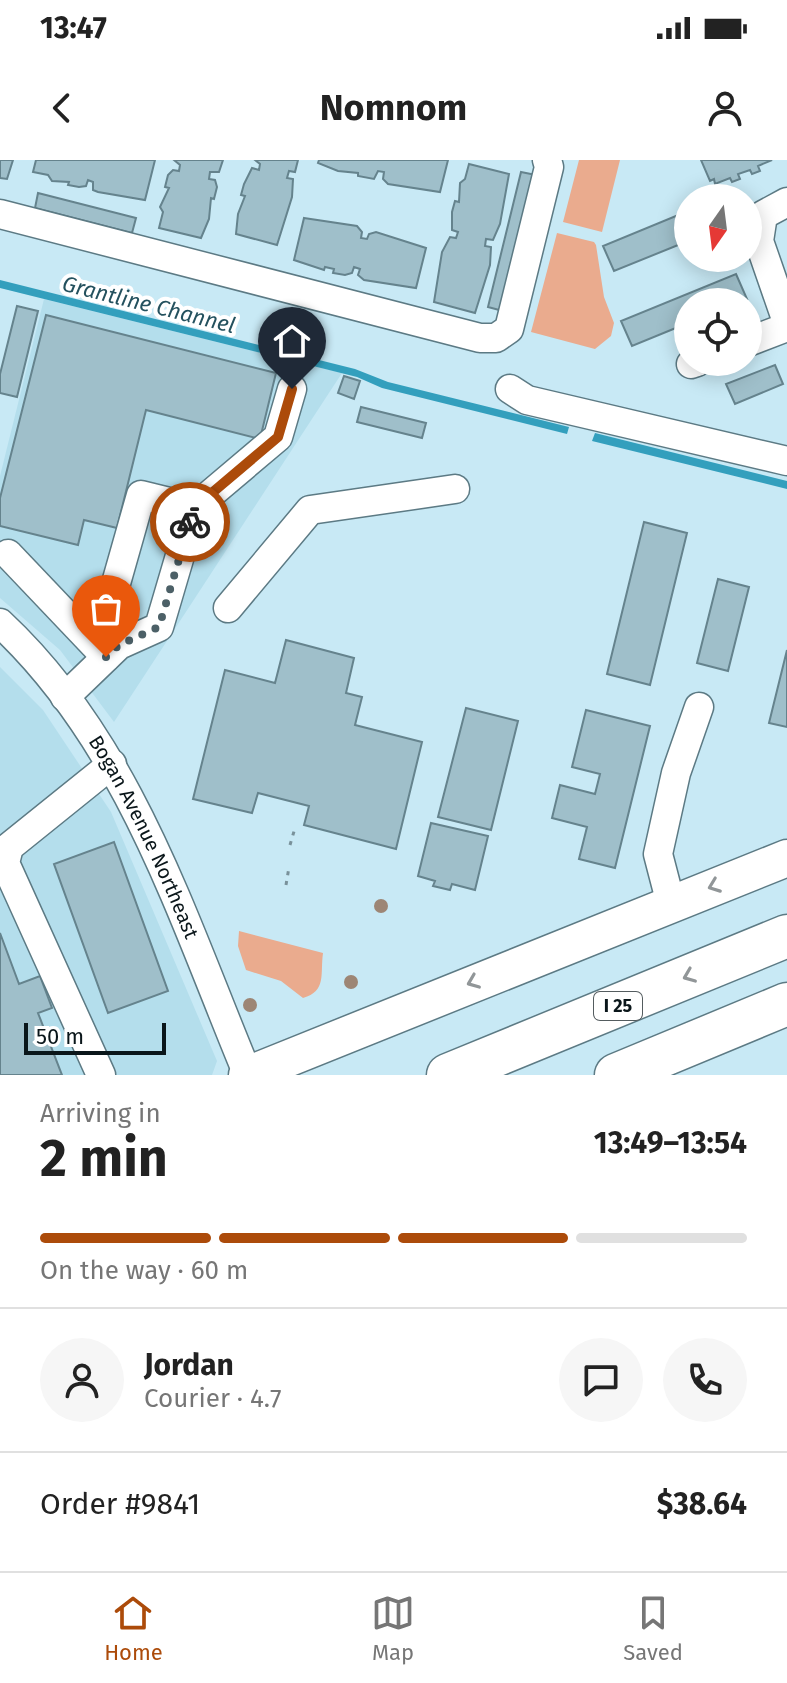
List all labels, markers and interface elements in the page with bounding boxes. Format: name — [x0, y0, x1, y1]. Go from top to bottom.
text: 13:47 — [40, 10, 107, 46]
icon: back — [40, 86, 84, 130]
text: Nomnom — [320, 86, 467, 130]
icon: person — [703, 86, 747, 130]
north arrow — [674, 184, 762, 272]
map controls — [674, 184, 762, 376]
water label: Grantline Channel — [60, 270, 238, 339]
button: locate — [674, 288, 762, 376]
pin — [258, 307, 326, 389]
icon: home — [270, 319, 314, 363]
courier — [150, 482, 230, 562]
icon: bike — [168, 500, 212, 544]
pin — [72, 575, 140, 657]
icon: bag — [84, 587, 128, 631]
street label: Bogan Avenue Northeast — [84, 731, 204, 943]
one-way arrow — [708, 877, 722, 893]
one-way arrow — [683, 967, 697, 983]
one-way arrow — [467, 973, 481, 989]
road number: I 25 — [594, 992, 642, 1020]
scale bar — [24, 1019, 166, 1055]
text: 50 m — [36, 1023, 84, 1050]
text: Arriving in — [40, 1098, 161, 1129]
text: 13:49–13:54 — [594, 1125, 747, 1161]
text: 2 min — [40, 1127, 168, 1190]
text: On the way · 60 m — [40, 1255, 248, 1286]
button: person — [40, 1338, 124, 1422]
button: chat — [559, 1338, 643, 1422]
button: phone — [663, 1338, 747, 1422]
text: Jordan — [144, 1347, 234, 1383]
text: Courier · 4.7 — [144, 1383, 282, 1414]
text: Order #9841 — [40, 1486, 200, 1522]
text: $38.64 — [657, 1486, 747, 1522]
tab: Home — [104, 1591, 163, 1666]
tab: Map — [371, 1591, 415, 1666]
tab: Saved — [623, 1591, 683, 1666]

